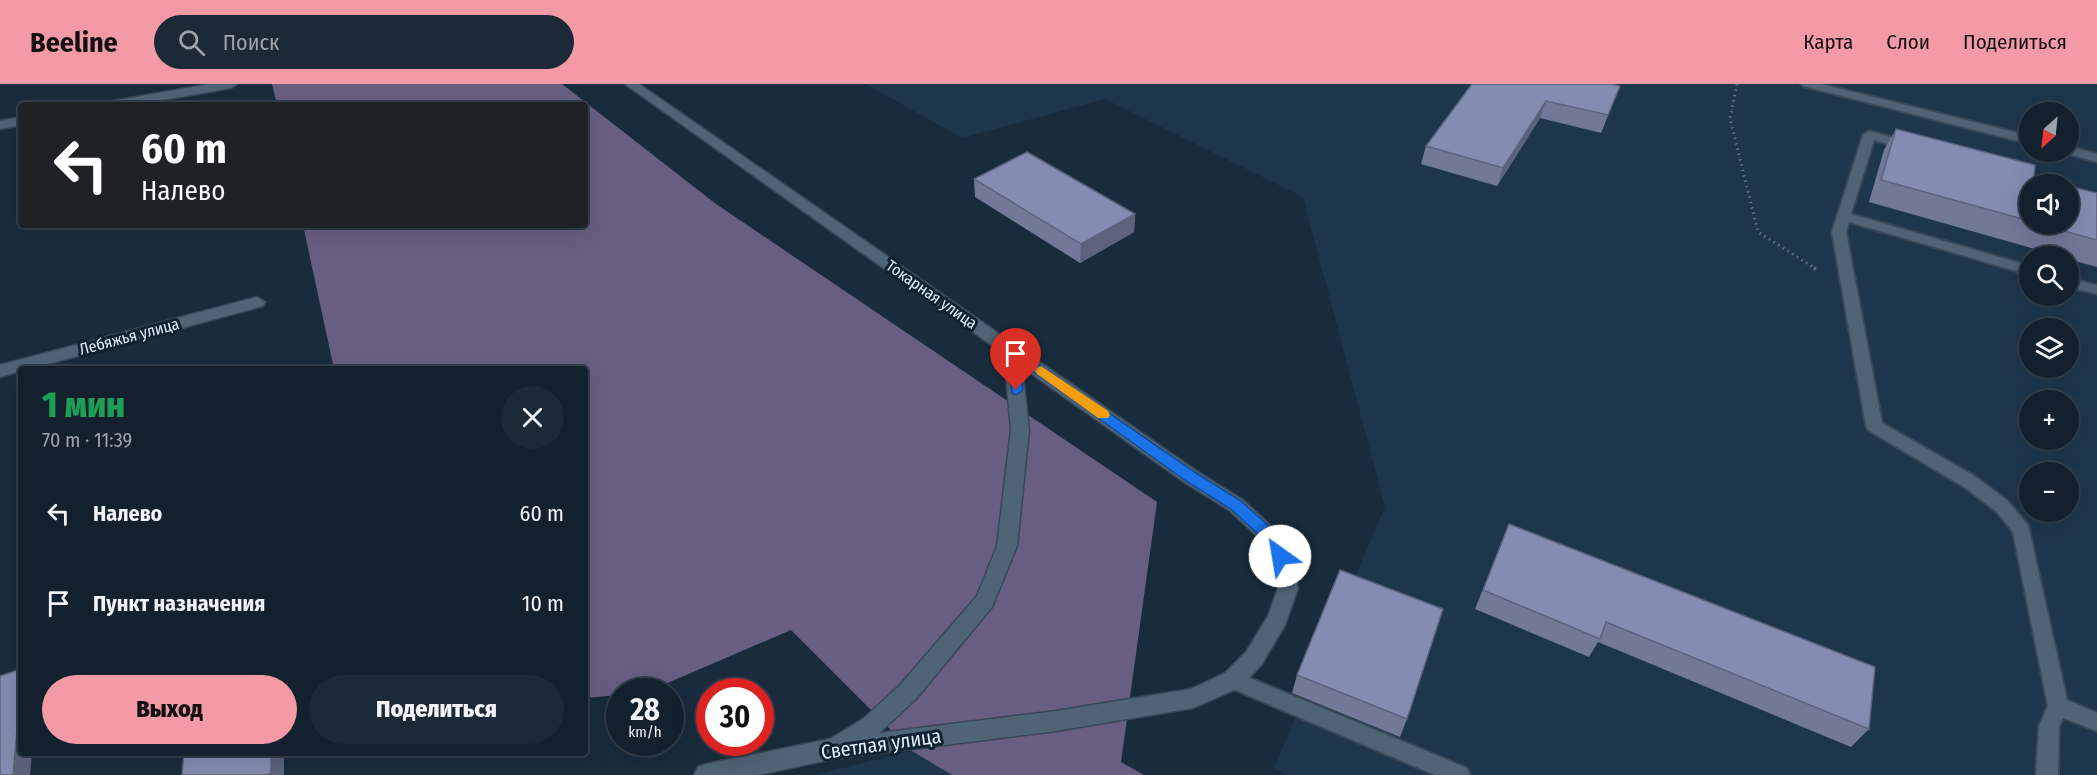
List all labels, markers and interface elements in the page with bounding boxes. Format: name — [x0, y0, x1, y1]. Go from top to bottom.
search box — [154, 15, 574, 69]
text: Beeline — [30, 26, 118, 59]
icon: search — [175, 26, 208, 59]
text: Поиск — [223, 29, 279, 56]
text: Карта — [1803, 29, 1853, 55]
text: Слои — [1886, 29, 1930, 55]
text: Поделиться — [1963, 29, 2067, 55]
north arrow — [2019, 102, 2079, 162]
map controls — [2019, 102, 2079, 522]
text: 60 m — [141, 124, 227, 174]
icon: left — [42, 126, 120, 204]
button: sound — [2019, 174, 2079, 234]
text: Налево — [141, 175, 225, 207]
button: search — [2019, 246, 2079, 306]
street label: Токарная улица — [883, 256, 981, 333]
street label: Лебяжья улица — [77, 314, 181, 359]
button: layers — [2019, 318, 2079, 378]
pin — [990, 328, 1041, 390]
icon: arrive — [999, 337, 1032, 370]
text: 1 мин — [42, 383, 125, 427]
button: close — [501, 386, 564, 449]
button: + — [2019, 390, 2079, 450]
text: 70 m · 11:39 — [42, 428, 132, 452]
button: − — [2019, 462, 2079, 522]
icon: left — [42, 497, 75, 530]
text: Налево — [93, 500, 162, 527]
text: 60 m — [520, 500, 564, 527]
position arrow — [1248, 524, 1312, 588]
icon: arrive — [42, 587, 75, 620]
text: Пункт назначения — [93, 590, 265, 617]
text: 10 m — [522, 590, 564, 617]
button: Выход — [42, 675, 297, 744]
button: Поделиться — [309, 675, 564, 744]
speed limit sign: 30 — [696, 678, 774, 756]
text: 28 — [630, 692, 660, 728]
text: km/h — [628, 723, 662, 741]
street label: Светлая улица — [819, 724, 943, 764]

